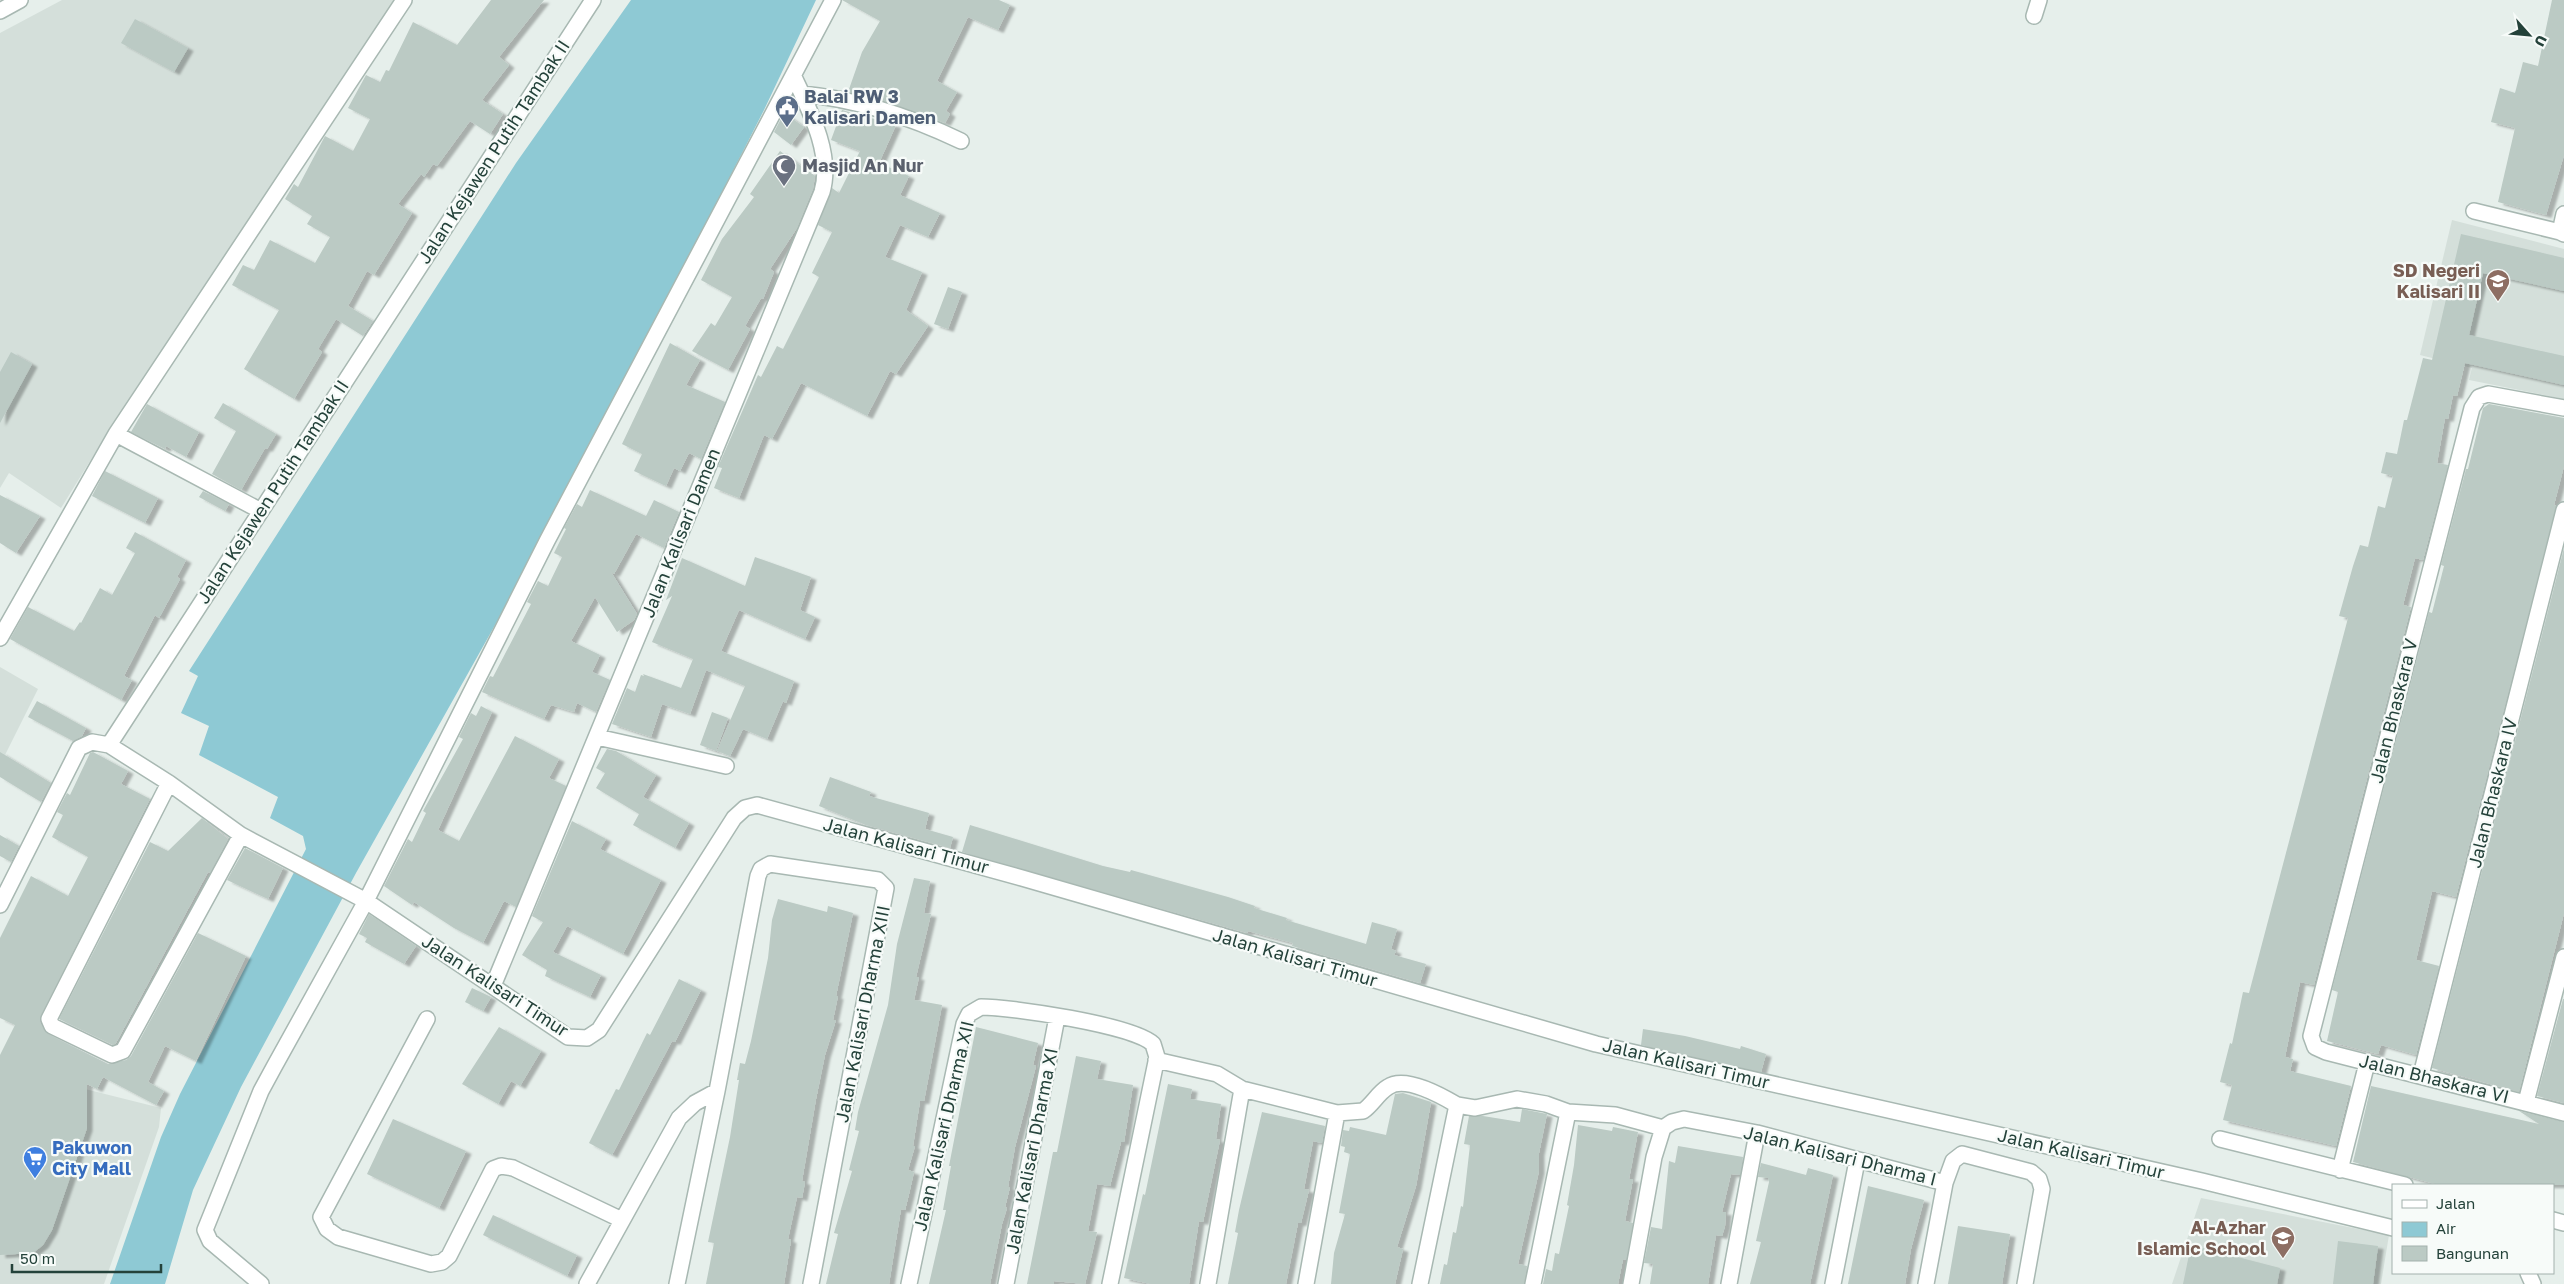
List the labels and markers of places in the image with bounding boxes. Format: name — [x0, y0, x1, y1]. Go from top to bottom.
place label: Balai RW 3 Kalisari Damen — [804, 85, 936, 128]
public building icon: Balai RW 3 Kalisari Damen — [774, 94, 800, 128]
mosque icon: Masjid An Nur — [771, 153, 797, 187]
place label: Masjid An Nur — [802, 154, 924, 176]
place label: SD Negeri Kalisari II — [2393, 259, 2480, 302]
school or university icon: SD Negeri Kalisari II — [2485, 268, 2511, 302]
place label: Pakuwon City Mall — [52, 1136, 132, 1179]
supermarket icon: Pakuwon City Mall — [22, 1145, 48, 1179]
place label: Al-Azhar Islamic School — [2137, 1216, 2266, 1259]
school or university icon: Al-Azhar Islamic School — [2270, 1225, 2296, 1259]

